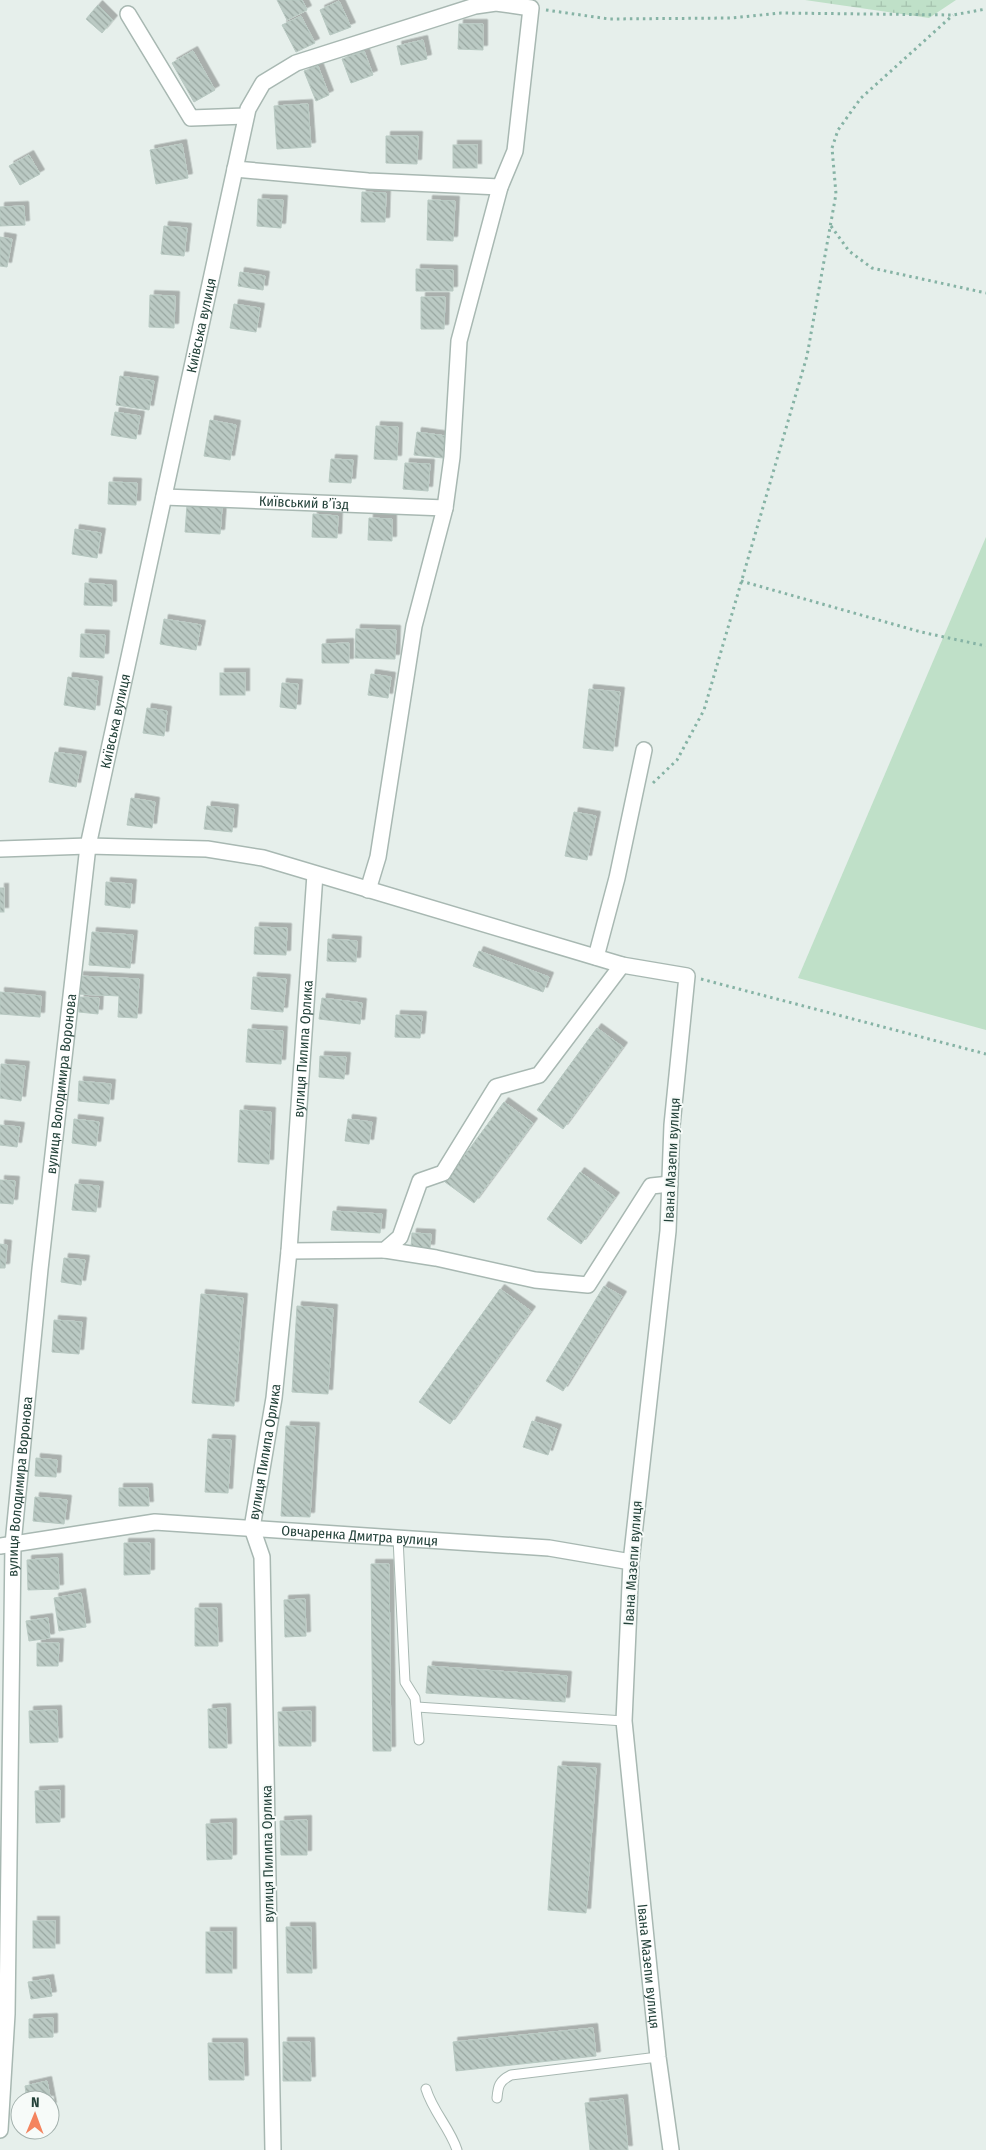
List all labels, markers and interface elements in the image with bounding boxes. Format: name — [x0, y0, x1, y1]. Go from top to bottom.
street label: Київська вулиця — [182, 276, 220, 374]
street label: Київський в’їзд — [259, 492, 349, 513]
street label: Київська вулиця — [97, 672, 134, 770]
street label: вулиця Пилипа Орлика — [290, 979, 316, 1118]
street label: вулиця Володимира Воронова — [42, 993, 80, 1175]
street label: Івана Мазепи вулиця — [660, 1097, 684, 1223]
street label: вулиця Пилипа Орлика — [245, 1383, 284, 1521]
street label: вулиця Володимира Воронова — [4, 1395, 36, 1577]
street label: Івана Мазепи вулиця — [620, 1500, 646, 1626]
street label: Овчаренка Дмитра вулиця — [281, 1522, 439, 1549]
street label: вулиця Пилипа Орлика — [258, 1785, 278, 1923]
street label: Івана Мазепи вулиця — [634, 1903, 664, 2030]
north arrow — [10, 2090, 60, 2140]
text: N — [31, 2094, 40, 2111]

